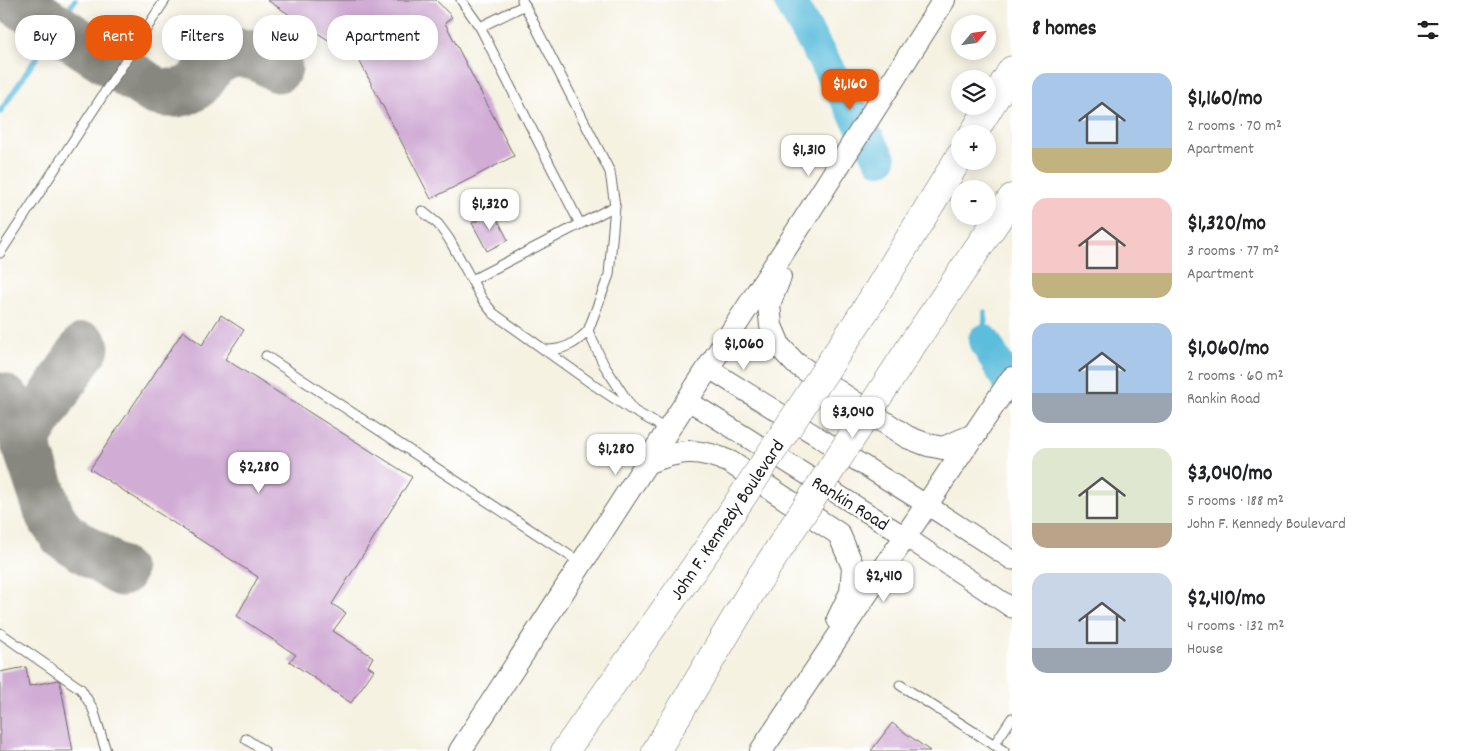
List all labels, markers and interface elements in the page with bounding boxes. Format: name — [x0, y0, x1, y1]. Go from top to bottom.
chip: Buy — [15, 15, 75, 60]
chip: Rent — [85, 15, 152, 60]
chip: Filters — [162, 15, 243, 60]
chip: New — [253, 15, 317, 60]
chip: Apartment — [327, 15, 438, 60]
north arrow — [951, 15, 996, 60]
map controls — [951, 15, 996, 225]
text: 8 homes — [1032, 15, 1097, 45]
icon: filters — [1414, 16, 1442, 44]
pin: $1,160 — [809, 68, 891, 111]
button: layers — [951, 70, 996, 115]
text: $1,160 — [833, 73, 867, 96]
text: $1,160/mo — [1187, 85, 1262, 115]
icon: home — [1072, 93, 1132, 153]
text: 2 rooms · 70 m² — [1187, 115, 1282, 138]
button: + — [951, 125, 996, 170]
pin: $1,310 — [768, 134, 850, 177]
text: Apartment — [1187, 138, 1254, 161]
text: $1,310 — [792, 139, 826, 162]
button: − — [951, 180, 996, 225]
pin: $1,320 — [449, 188, 531, 231]
text: $1,320 — [471, 193, 509, 216]
text: $1,320/mo — [1187, 210, 1266, 240]
icon: home — [1072, 218, 1132, 278]
text: 3 rooms · 77 m² — [1187, 240, 1279, 263]
text: Apartment — [1187, 263, 1254, 286]
pin: $1,060 — [703, 328, 785, 371]
text: $1,060 — [724, 333, 764, 356]
text: $1,060/mo — [1187, 335, 1269, 365]
icon: home — [1072, 343, 1132, 403]
text: 2 rooms · 60 m² — [1187, 365, 1284, 388]
text: Rankin Road — [1187, 388, 1260, 411]
pin: $3,040 — [812, 396, 894, 439]
text: $3,040 — [832, 401, 874, 424]
pin: $1,280 — [575, 434, 657, 476]
street label: John F. Kennedy Boulevard — [665, 435, 793, 607]
text: $1,280 — [598, 438, 634, 461]
pin: $2,280 — [218, 452, 300, 494]
text: $2,280 — [239, 456, 279, 479]
text: $3,040/mo — [1187, 460, 1272, 490]
icon: home — [1072, 468, 1132, 528]
street label: Rankin Road — [805, 471, 893, 539]
text: 5 rooms · 188 m² — [1187, 490, 1284, 513]
text: John F. Kennedy Boulevard — [1187, 513, 1346, 536]
pin: $2,410 — [843, 560, 925, 603]
text: $2,410 — [865, 565, 903, 588]
text: $2,410/mo — [1187, 585, 1265, 615]
icon: home — [1072, 593, 1132, 653]
text: 4 rooms · 132 m² — [1187, 615, 1284, 638]
text: House — [1187, 638, 1223, 661]

